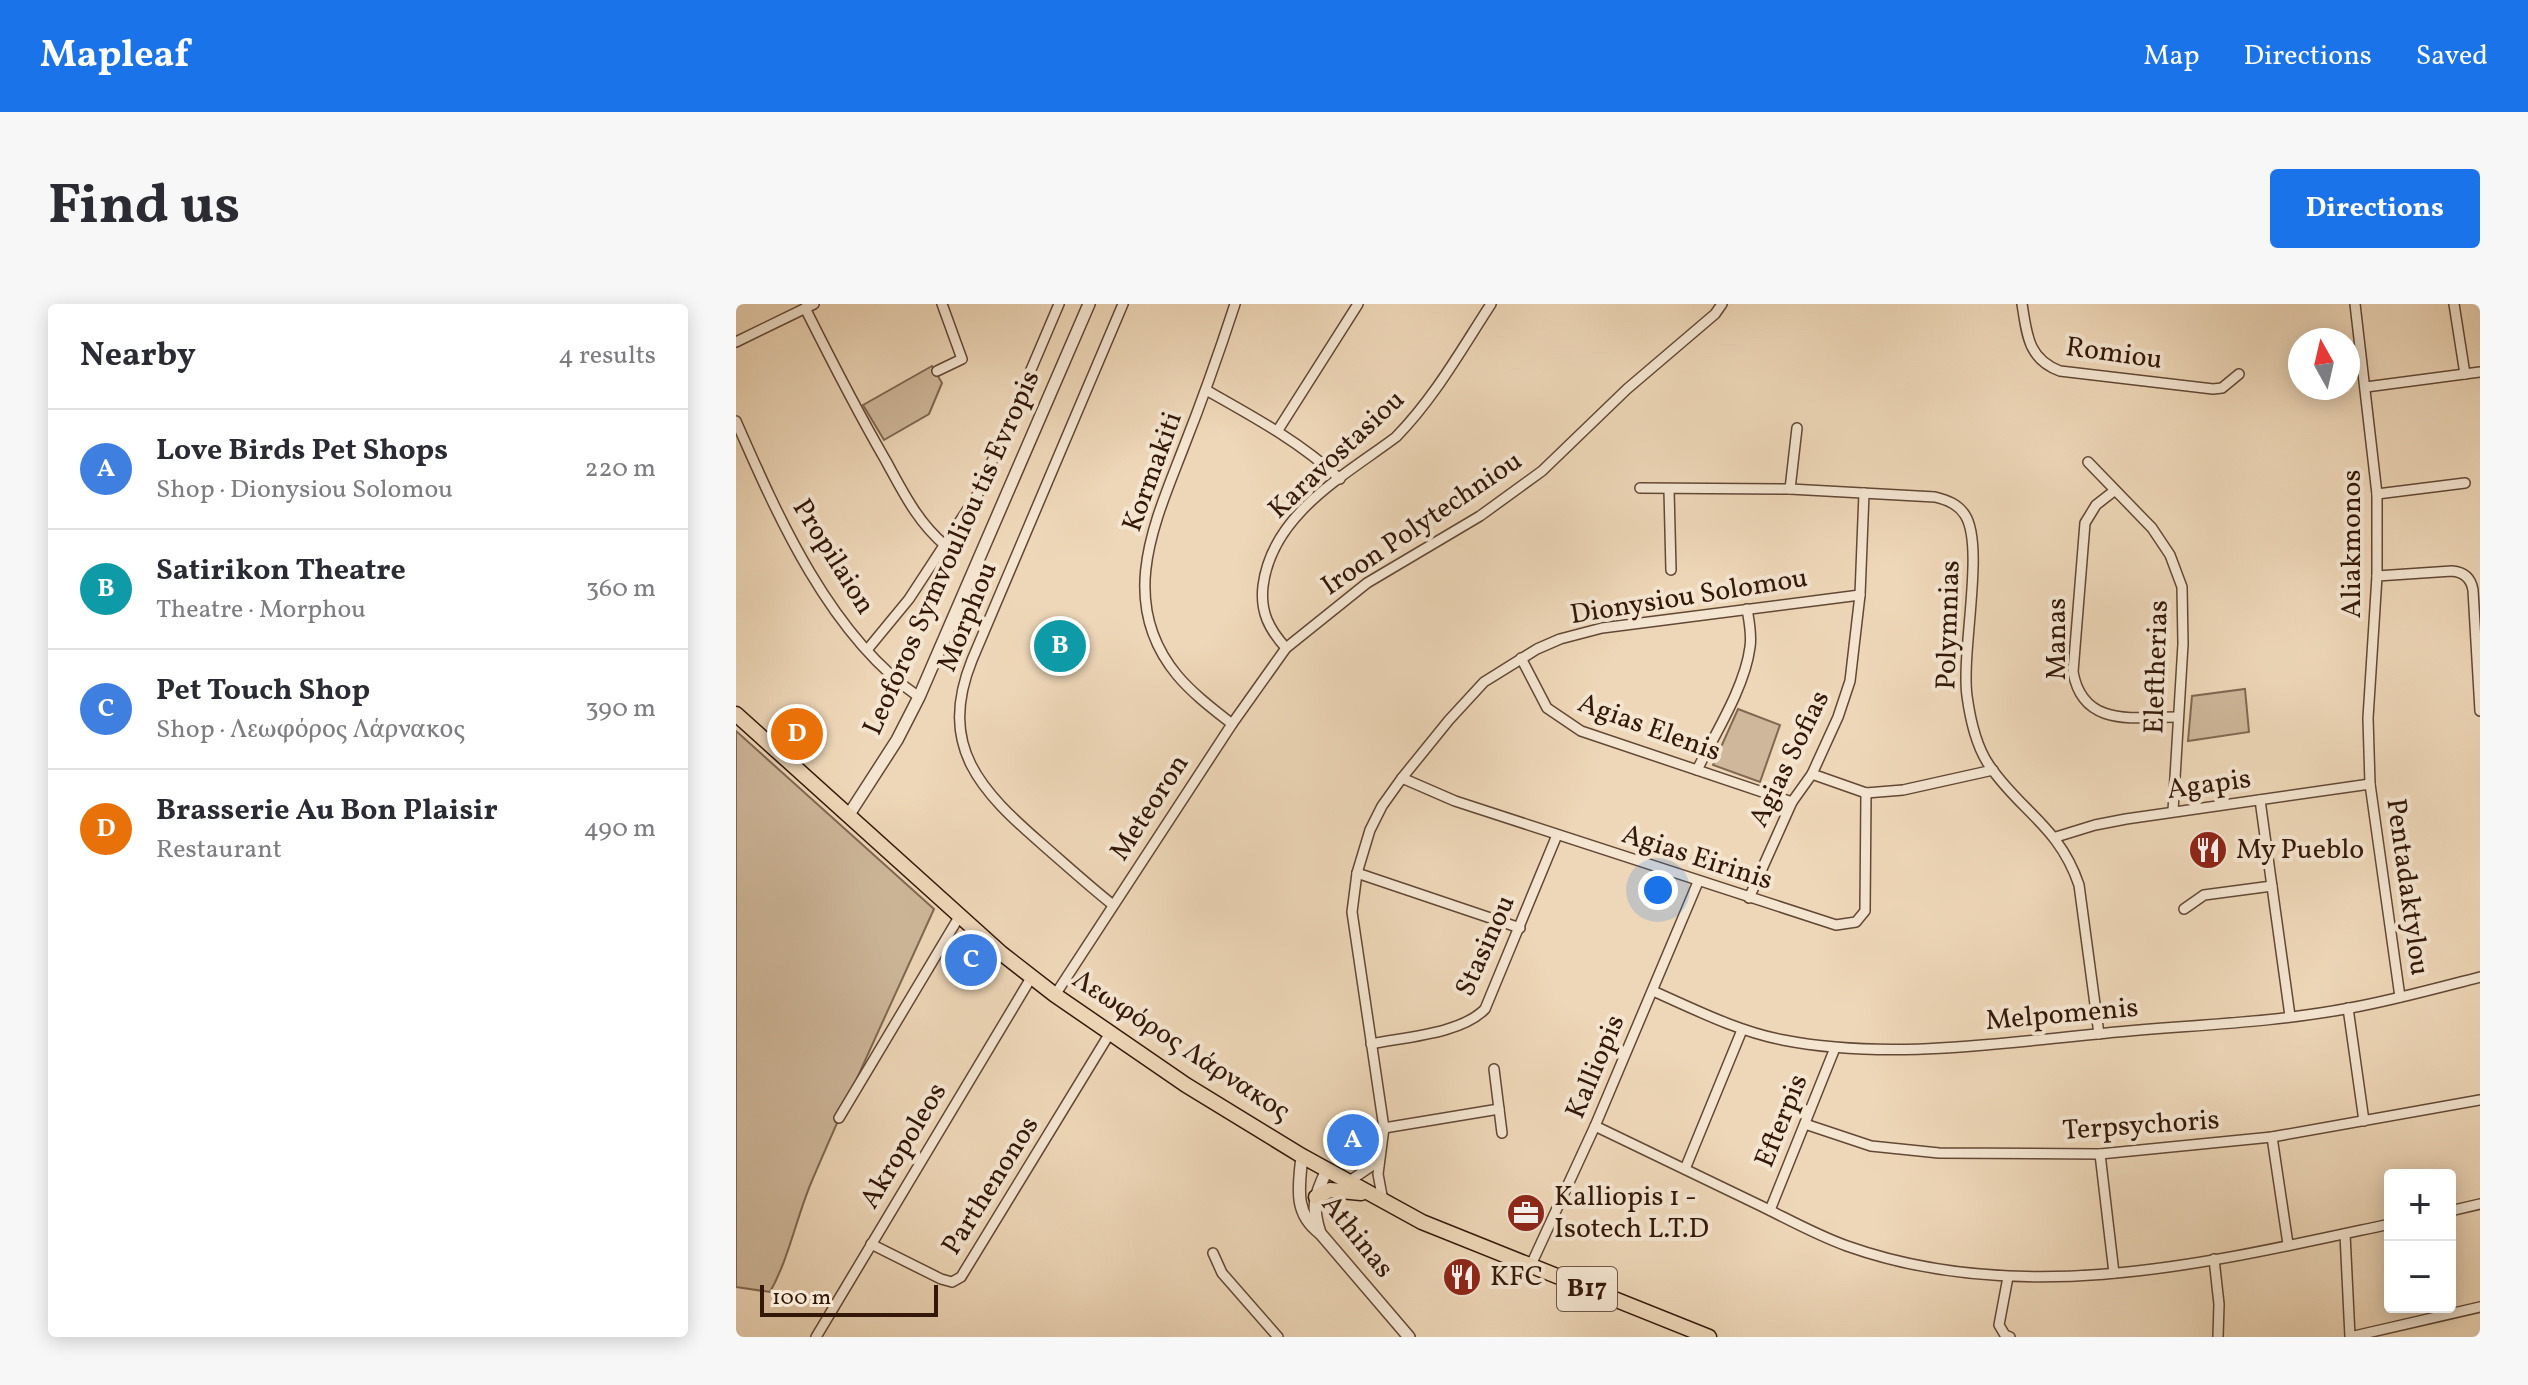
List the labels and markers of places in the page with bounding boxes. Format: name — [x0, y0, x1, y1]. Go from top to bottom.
pin: B — [1034, 616, 1086, 676]
pin: D — [771, 704, 823, 764]
restaurant icon: My Pueblo — [2187, 829, 2229, 871]
place label: My Pueblo — [2236, 831, 2364, 870]
pin: C — [945, 930, 997, 990]
pin: A — [1327, 1110, 1379, 1170]
place label: Kalliopis 1 - Isotech L.T.D — [1554, 1178, 1709, 1249]
office icon: Kalliopis 1 - Isotech L.T.D — [1505, 1192, 1547, 1234]
restaurant icon: KFC — [1441, 1256, 1483, 1298]
place label: KFC — [1490, 1258, 1543, 1297]

